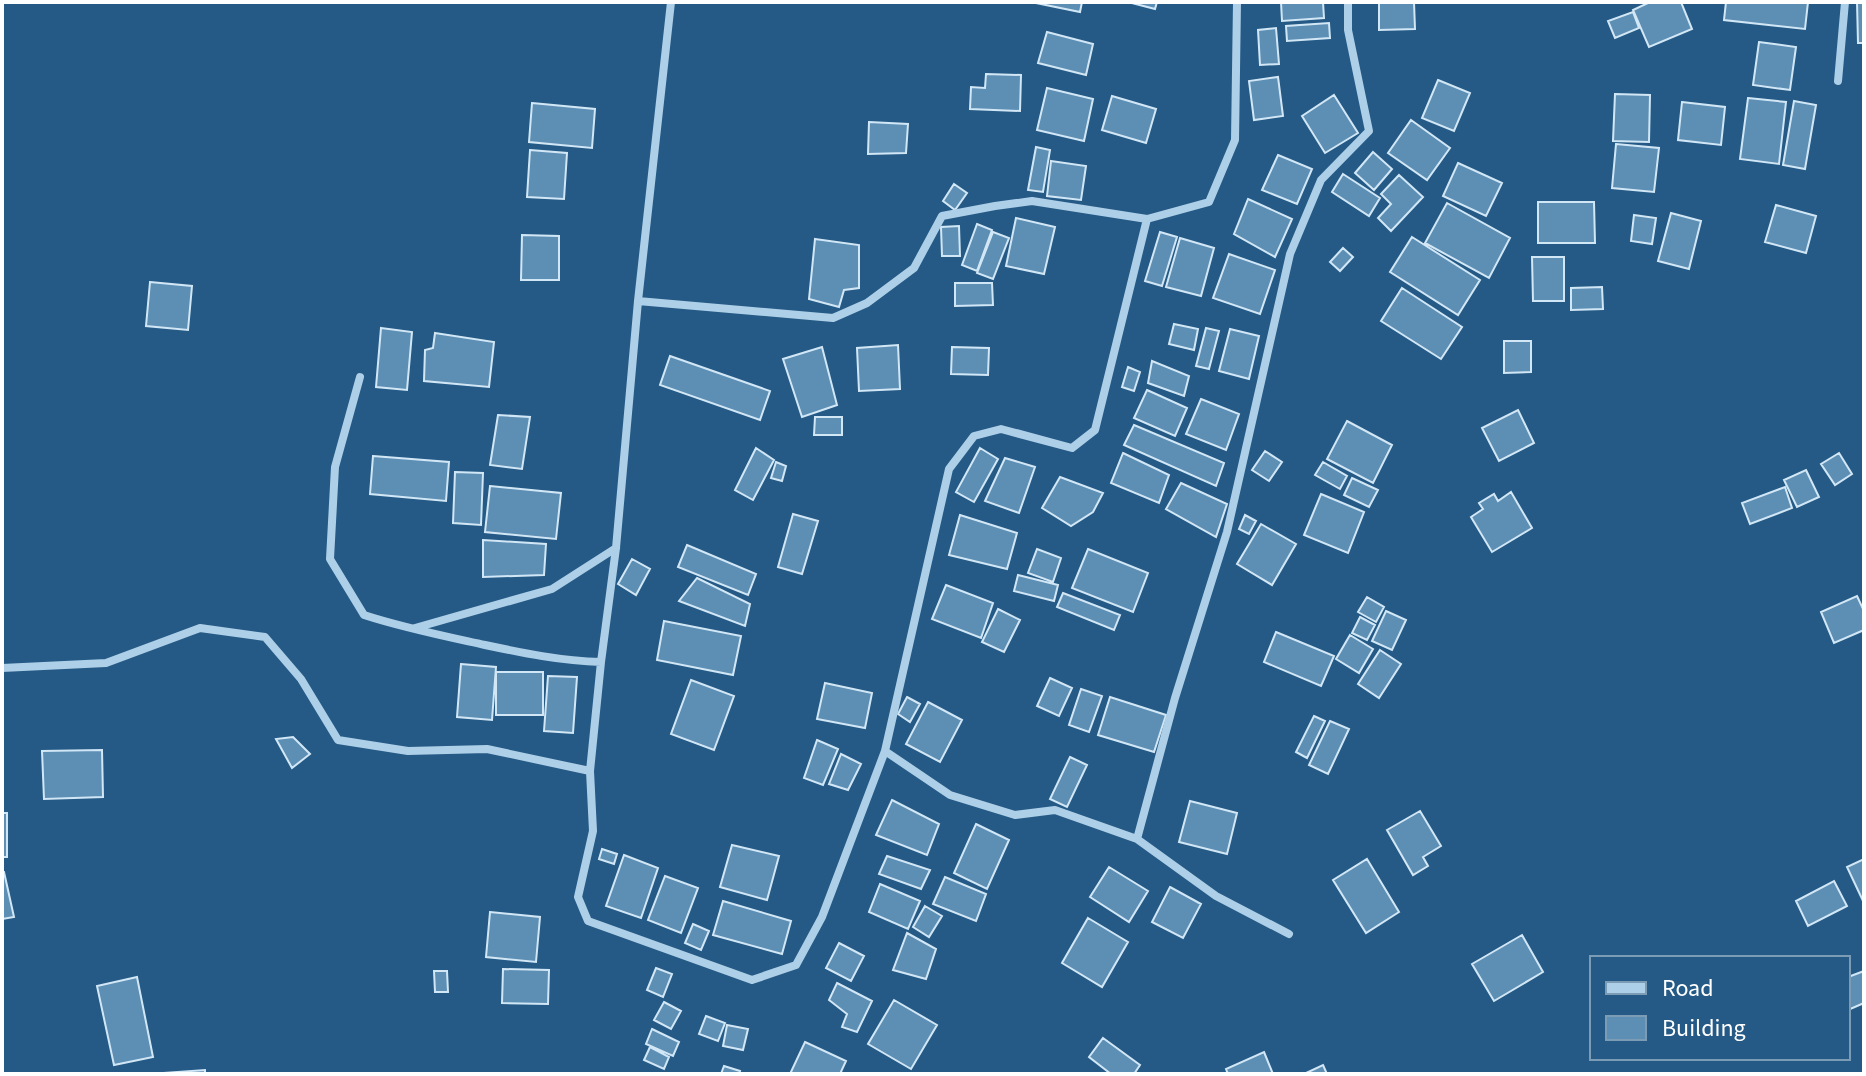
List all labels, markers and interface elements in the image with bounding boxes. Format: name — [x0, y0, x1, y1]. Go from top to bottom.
legend — [1590, 956, 1850, 1060]
text: Road — [1662, 971, 1714, 1006]
text: Building — [1662, 1011, 1746, 1046]

